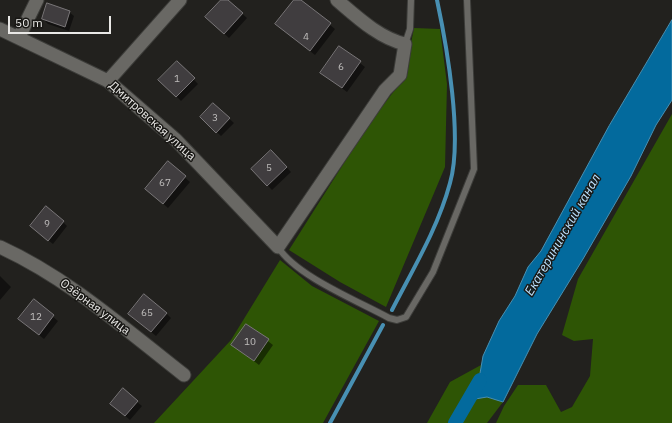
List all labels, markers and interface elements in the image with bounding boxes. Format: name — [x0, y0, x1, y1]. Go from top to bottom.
scale bar — [10, 8, 113, 34]
text: 50 m — [15, 15, 43, 30]
house number: 4 — [303, 31, 309, 43]
house number: 6 — [338, 61, 344, 73]
house number: 1 — [174, 73, 180, 85]
street label: Дмитровская улица — [106, 78, 198, 164]
house number: 3 — [212, 112, 218, 124]
house number: 5 — [266, 162, 272, 174]
water label: Екатерининский канал — [522, 171, 604, 299]
house number: 67 — [159, 177, 171, 189]
house number: 9 — [44, 218, 50, 230]
street label: Озёрная улица — [57, 276, 133, 338]
house number: 65 — [141, 307, 153, 319]
house number: 12 — [30, 311, 42, 323]
house number: 10 — [244, 336, 256, 348]

